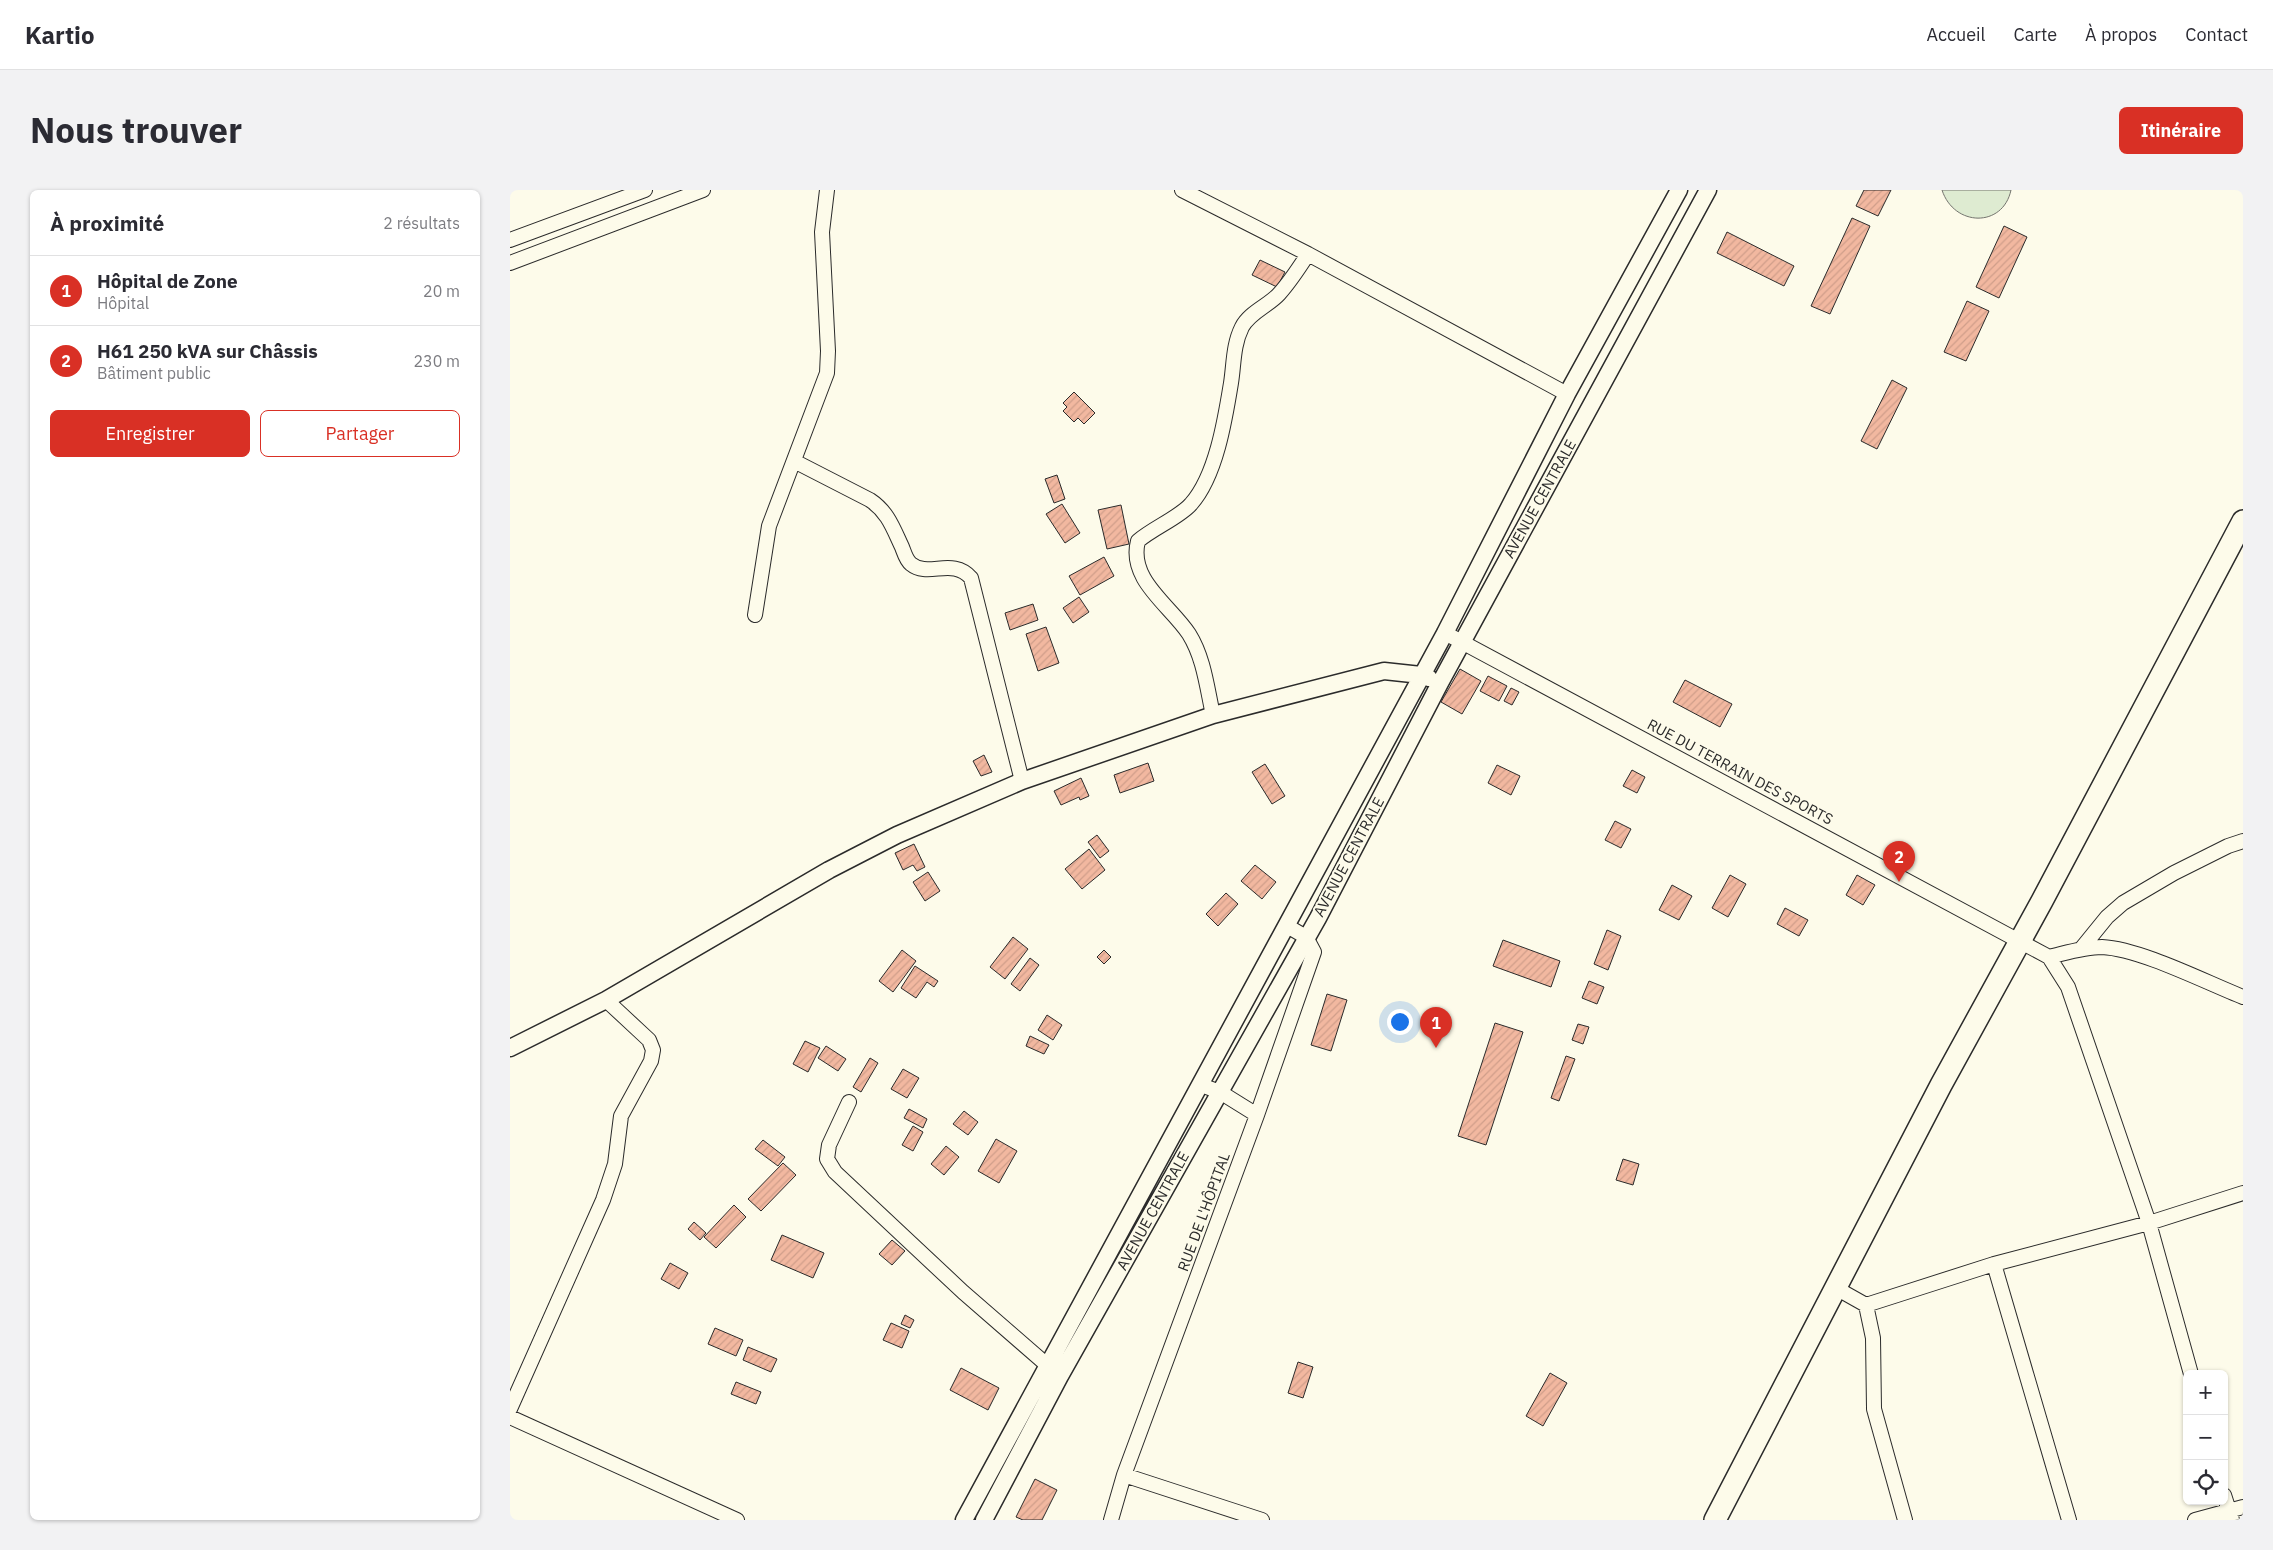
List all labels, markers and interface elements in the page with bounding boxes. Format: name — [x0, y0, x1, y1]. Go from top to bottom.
text: Kartio — [25, 19, 95, 51]
text: Accueil — [1926, 23, 1985, 46]
text: Carte — [2013, 23, 2057, 46]
text: À propos — [2085, 23, 2157, 46]
text: Contact — [2185, 23, 2248, 46]
text: Nous trouver — [30, 107, 242, 153]
button: Itinéraire — [2119, 107, 2243, 154]
text: À proximité — [50, 209, 164, 237]
text: 2 résultats — [383, 213, 460, 233]
text: Hôpital de Zone — [97, 269, 238, 293]
text: 1 — [61, 281, 71, 301]
text: 20 m — [423, 281, 460, 301]
text: Hôpital — [97, 293, 149, 313]
text: H61 250 kVA sur Châssis — [97, 339, 318, 363]
text: 2 — [61, 351, 71, 371]
text: 230 m — [413, 351, 460, 371]
text: Bâtiment public — [97, 363, 211, 383]
button: Enregistrer — [50, 410, 250, 457]
button: Partager — [260, 410, 460, 457]
street label: AVENUE CENTRALE — [1499, 436, 1580, 561]
street label: RUE DU TERRAIN DES SPORTS — [1644, 714, 1836, 829]
street label: AVENUE CENTRALE — [1309, 794, 1388, 920]
pin: 2 — [1883, 841, 1915, 882]
pin: 1 — [1420, 1007, 1452, 1048]
your location — [1387, 1009, 1413, 1035]
street label: AVENUE CENTRALE — [1112, 1148, 1193, 1273]
street label: RUE DE L'HÔPITAL — [1173, 1149, 1234, 1274]
map controls — [2183, 1370, 2228, 1505]
button: + — [2183, 1370, 2228, 1415]
button: − — [2183, 1415, 2228, 1460]
button: locate — [2183, 1460, 2228, 1505]

